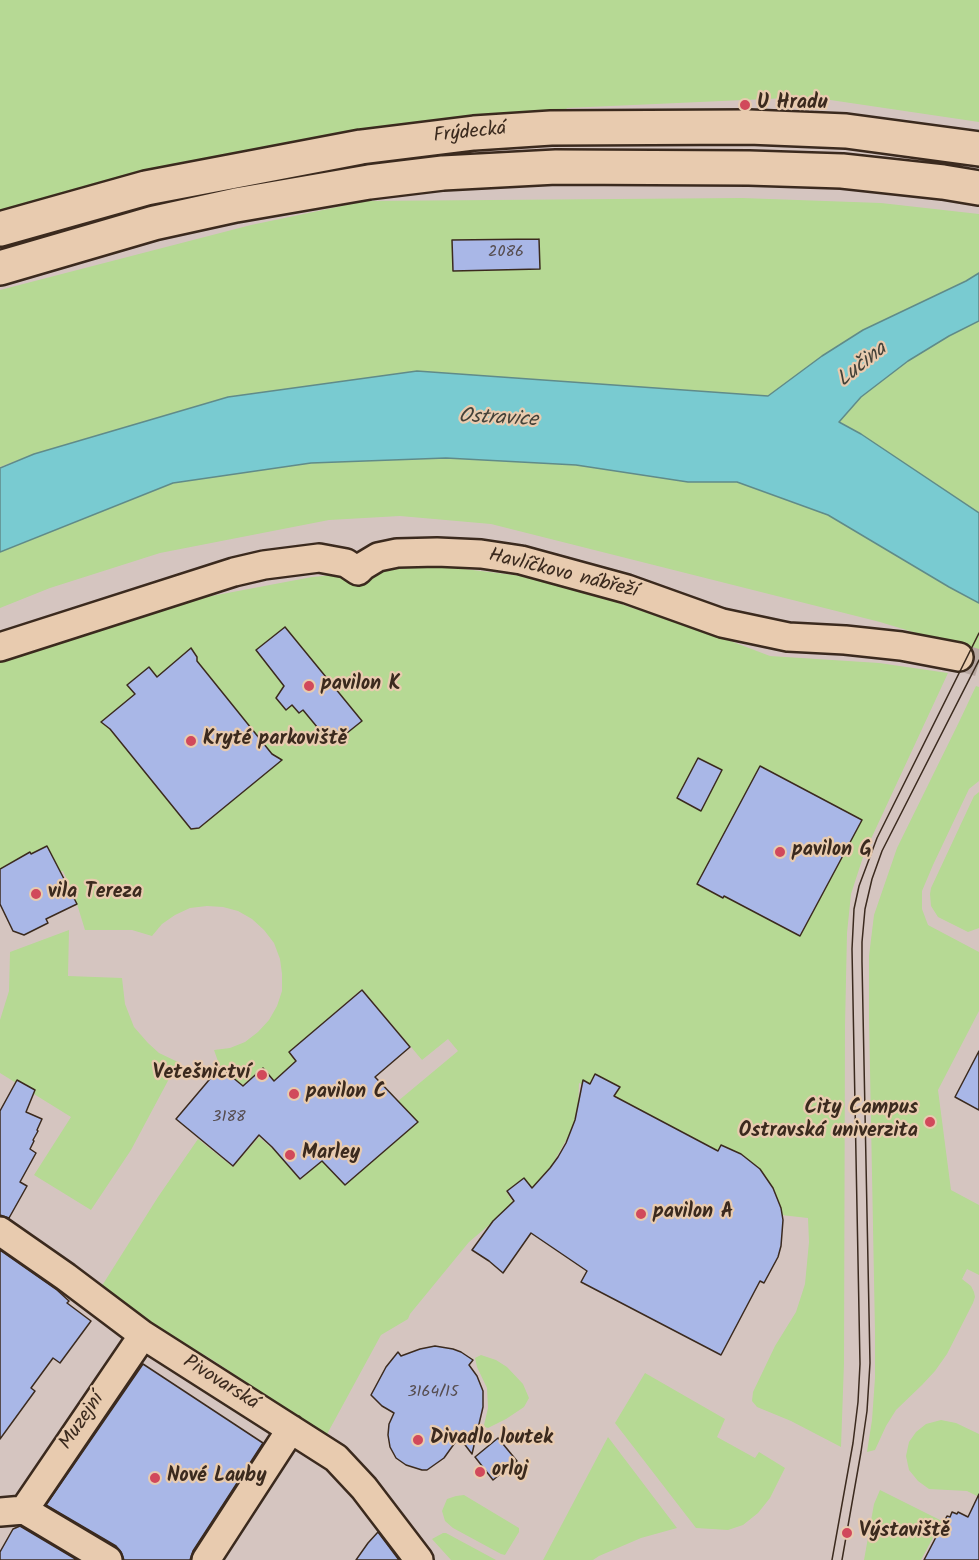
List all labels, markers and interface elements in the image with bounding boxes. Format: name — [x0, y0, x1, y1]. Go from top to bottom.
place label: U Hradu — [757, 93, 828, 117]
marker: U Hradu — [738, 98, 752, 112]
street label: Frýdecká — [432, 118, 508, 150]
house number: 2086 — [488, 243, 524, 263]
water label: Lučina — [833, 338, 893, 394]
water label: Ostravice — [458, 405, 538, 435]
street label: Havlíčkovo nábřeží — [486, 545, 640, 605]
place label: pavilon K — [321, 674, 401, 698]
marker: pavilon K — [302, 679, 316, 693]
place label: Kryté parkoviště — [203, 729, 347, 753]
marker: Kryté parkoviště — [184, 734, 198, 748]
place label: pavilon G — [792, 840, 872, 864]
marker: pavilon G — [773, 845, 787, 859]
place label: vila Tereza — [48, 882, 142, 906]
marker: vila Tereza — [29, 887, 43, 901]
place label: Vetešnictví — [153, 1063, 250, 1087]
marker: Vetešnictví — [255, 1068, 269, 1082]
place label: pavilon C — [306, 1082, 386, 1106]
marker: pavilon C — [287, 1087, 301, 1101]
place label: City Campus Ostravská univerzita — [739, 1098, 918, 1145]
house number: 3188 — [212, 1108, 246, 1128]
marker: City Campus Ostravská univerzita — [923, 1115, 937, 1129]
place label: Marley — [302, 1143, 360, 1167]
marker: Marley — [283, 1148, 297, 1162]
place label: pavilon A — [653, 1202, 733, 1226]
marker: pavilon A — [634, 1207, 648, 1221]
street label: Pivovarská — [178, 1351, 262, 1417]
house number: 3164/15 — [407, 1383, 459, 1403]
street label: Muzejní — [55, 1389, 111, 1455]
place label: Divadlo loutek — [430, 1428, 553, 1452]
marker: Divadlo loutek — [411, 1433, 425, 1447]
place label: orloj — [492, 1460, 528, 1484]
marker: orloj — [473, 1465, 487, 1479]
place label: Nové Lauby — [167, 1466, 267, 1490]
marker: Nové Lauby — [148, 1471, 162, 1485]
place label: Výstaviště — [859, 1521, 950, 1545]
marker: Výstaviště — [840, 1526, 854, 1540]

